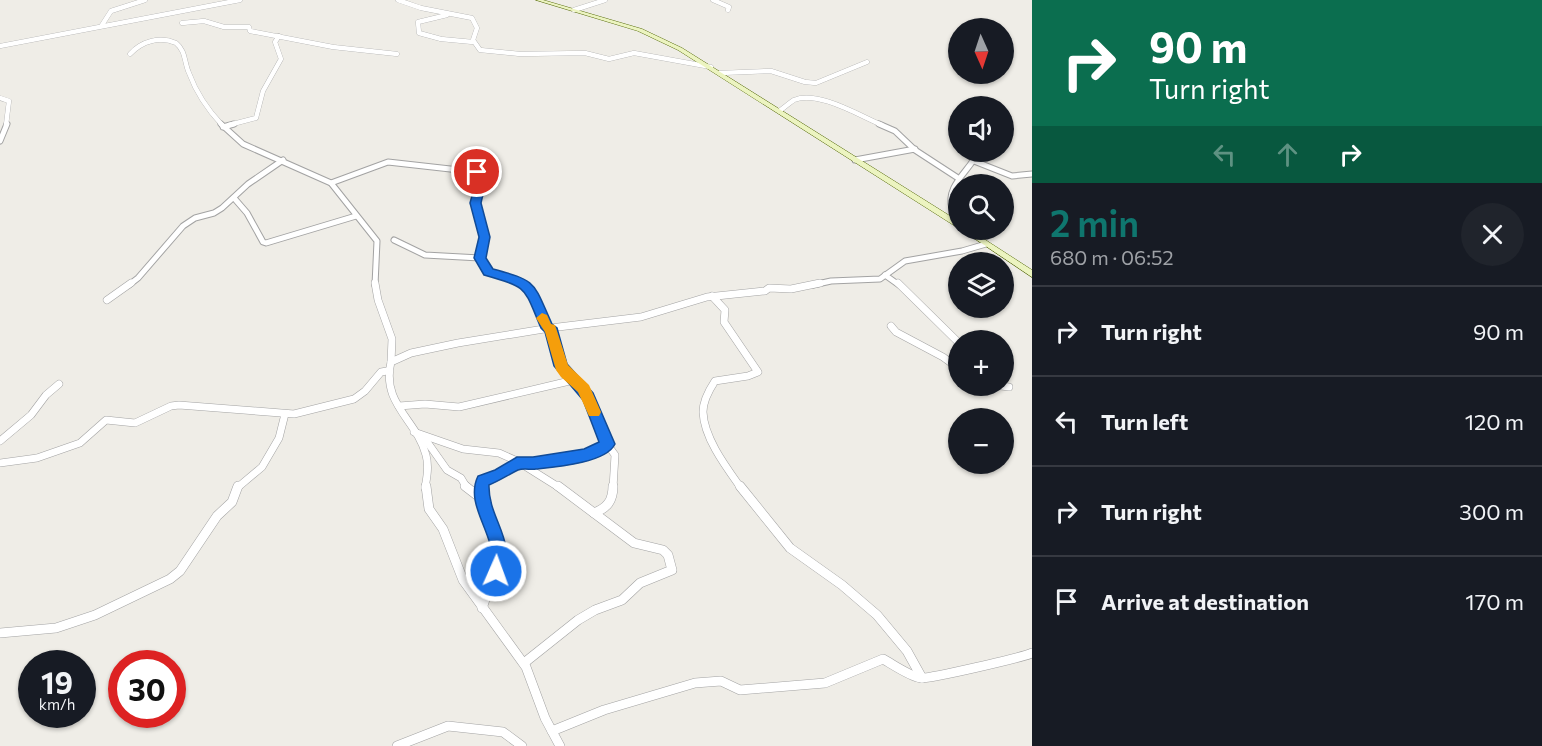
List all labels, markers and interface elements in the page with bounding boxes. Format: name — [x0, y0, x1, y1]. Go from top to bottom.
north arrow — [948, 18, 1014, 84]
map controls — [948, 18, 1014, 474]
text: 90 m — [1149, 20, 1248, 72]
icon: right — [1050, 24, 1128, 102]
text: Turn right — [1149, 72, 1269, 105]
button: sound — [948, 96, 1014, 162]
icon: left — [1208, 138, 1241, 171]
icon: ahead — [1271, 138, 1304, 171]
icon: right — [1334, 138, 1367, 171]
pin — [451, 146, 502, 197]
icon: arrive — [460, 155, 493, 188]
button: search — [948, 174, 1014, 240]
text: 2 min — [1050, 200, 1139, 244]
button: close — [1461, 203, 1524, 266]
text: 680 m · 06:52 — [1050, 245, 1173, 269]
button: layers — [948, 252, 1014, 318]
icon: right — [1050, 315, 1083, 348]
text: Turn right — [1101, 318, 1202, 345]
text: 90 m — [1473, 318, 1524, 345]
button: + — [948, 330, 1014, 396]
icon: left — [1050, 405, 1083, 438]
button: − — [948, 408, 1014, 474]
text: Turn left — [1101, 408, 1188, 435]
text: 120 m — [1465, 408, 1524, 435]
icon: right — [1050, 495, 1083, 528]
text: Turn right — [1101, 498, 1202, 525]
text: 300 m — [1459, 498, 1524, 525]
position arrow — [464, 539, 528, 603]
icon: arrive — [1050, 585, 1083, 618]
text: Arrive at destination — [1101, 588, 1309, 615]
text: 170 m — [1465, 588, 1524, 615]
speed limit sign: 30 — [108, 650, 186, 728]
text: 19 — [41, 663, 73, 700]
text: km/h — [39, 695, 75, 713]

